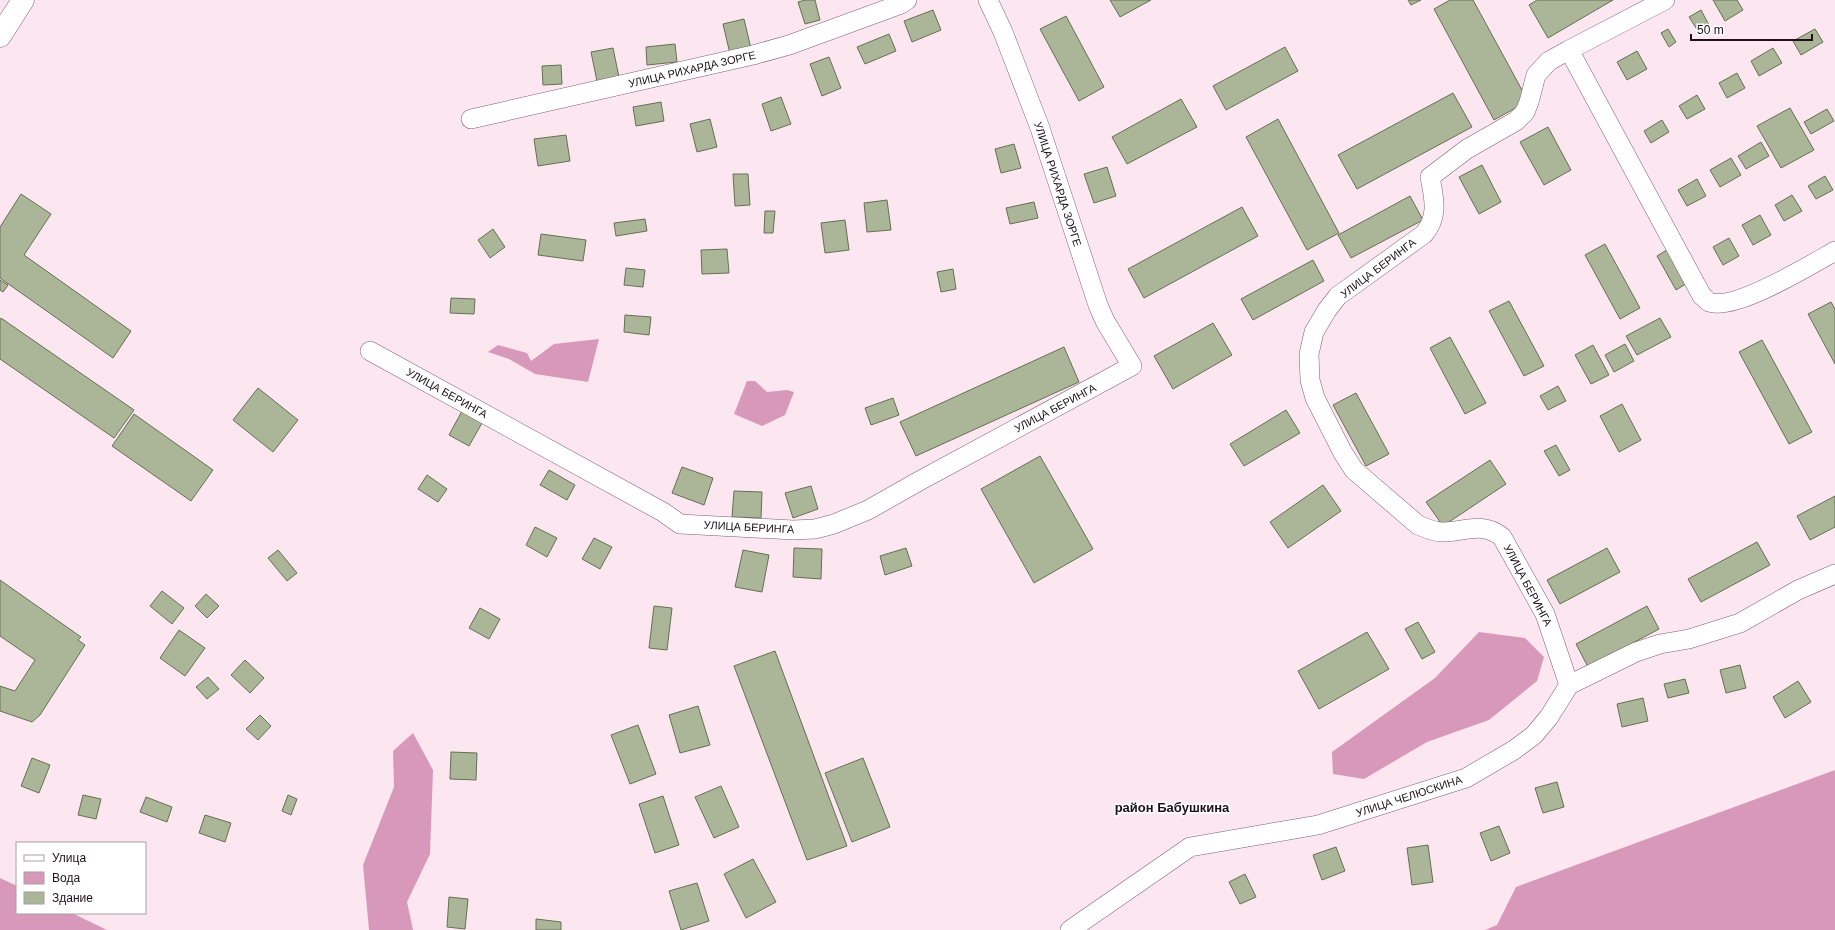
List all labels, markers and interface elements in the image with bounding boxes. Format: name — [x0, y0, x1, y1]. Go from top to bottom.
scale bar — [1691, 16, 1812, 42]
text: 50 m — [1697, 23, 1724, 37]
street label: УЛИЦА РИХАРДА ЗОРГЕ — [627, 48, 757, 90]
street label: УЛИЦА РИХАРДА ЗОРГЕ — [1032, 120, 1084, 248]
street label: УЛИЦА БЕРИНГА — [1338, 236, 1418, 300]
street label: УЛИЦА БЕРИНГА — [404, 366, 490, 421]
street label: УЛИЦА БЕРИНГА — [1012, 381, 1098, 435]
street label: УЛИЦА БЕРИНГА — [703, 519, 795, 535]
street label: УЛИЦА БЕРИНГА — [1501, 542, 1555, 628]
street label: УЛИЦА ЧЕЛЮСКИНА — [1355, 773, 1464, 819]
district label: район Бабушкина — [1115, 800, 1230, 815]
legend — [16, 842, 146, 914]
text: Улица — [52, 851, 86, 865]
text: Вода — [52, 871, 80, 885]
text: Здание — [52, 891, 93, 905]

